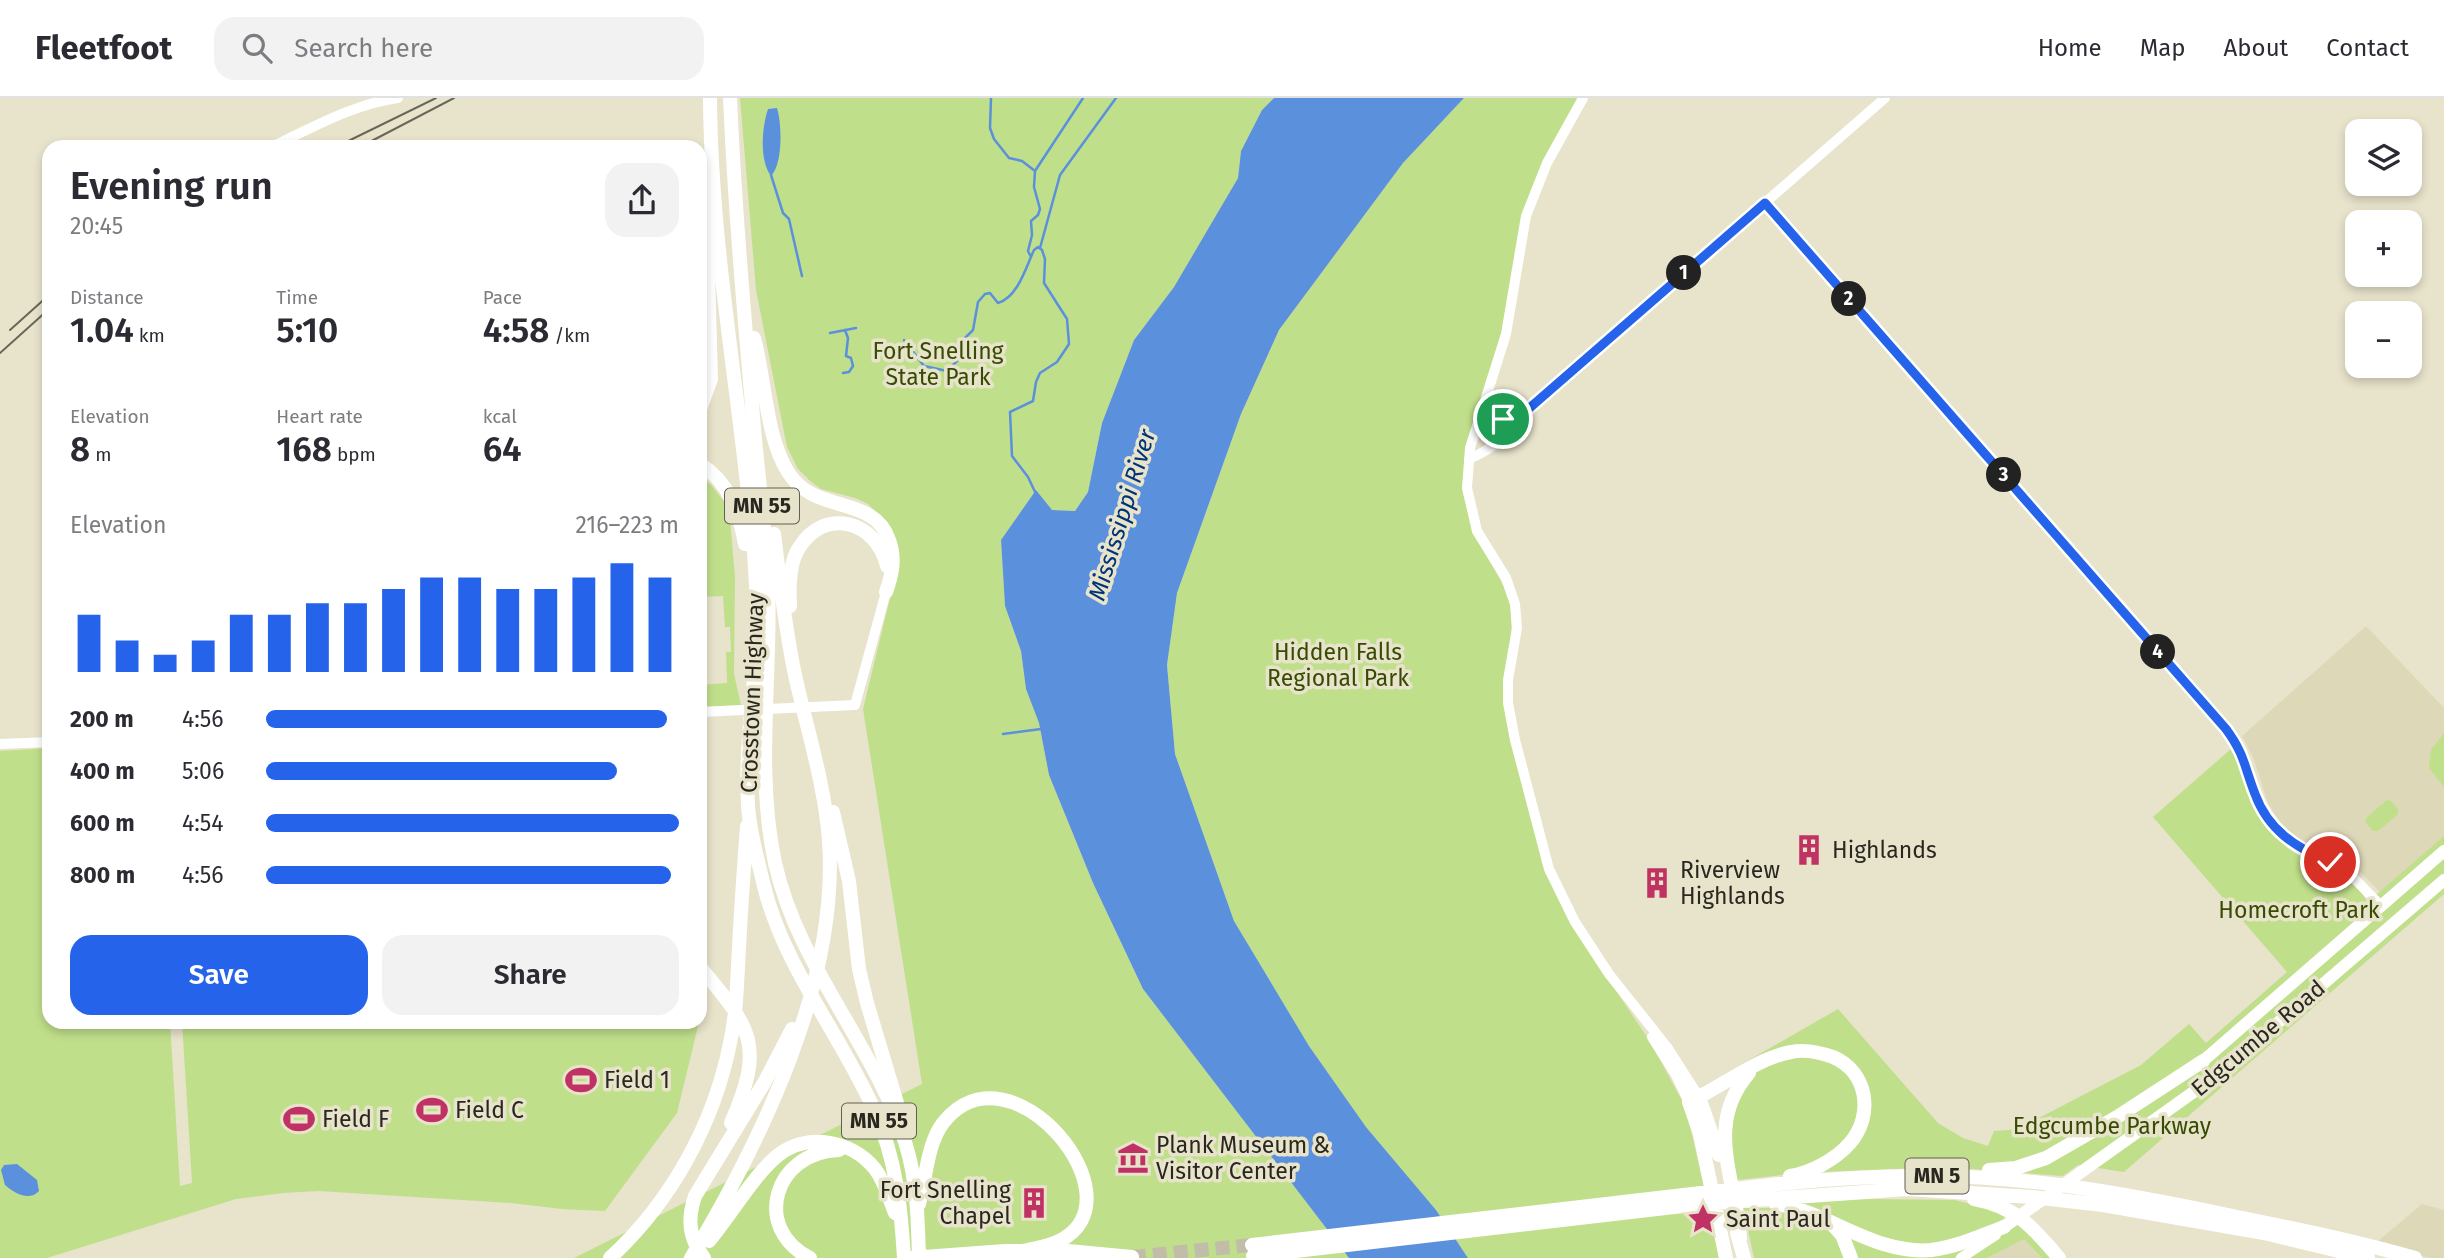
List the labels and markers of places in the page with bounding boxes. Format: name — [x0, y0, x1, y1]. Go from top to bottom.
pin: 1 — [1666, 256, 1702, 290]
pin: 2 — [1832, 282, 1867, 316]
pin — [1473, 389, 1533, 449]
pin: 3 — [1986, 458, 2022, 492]
pin: 4 — [2140, 634, 2176, 670]
pin — [2300, 832, 2360, 892]
building icon: Highlands — [1792, 833, 1826, 867]
place label: Highlands — [1832, 836, 1937, 864]
place label: Riverview Highlands — [1680, 856, 1785, 910]
building icon: Riverview Highlands — [1640, 866, 1674, 900]
sports icon: Field 1 — [564, 1063, 598, 1097]
place label: Field 1 — [604, 1066, 670, 1094]
sports icon: Field C — [415, 1093, 449, 1127]
place label: Field C — [455, 1096, 524, 1124]
sports icon: Field F — [282, 1102, 316, 1136]
place label: Field F — [322, 1105, 389, 1133]
place label: Plank Museum & Visitor Center — [1156, 1131, 1330, 1185]
museum icon: Plank Museum & Visitor Center — [1116, 1141, 1150, 1175]
place label: Fort Snelling Chapel — [880, 1176, 1011, 1230]
building icon: Fort Snelling Chapel — [1017, 1186, 1051, 1220]
place icon: Saint Paul — [1686, 1202, 1720, 1236]
place label: Saint Paul — [1726, 1205, 1830, 1233]

